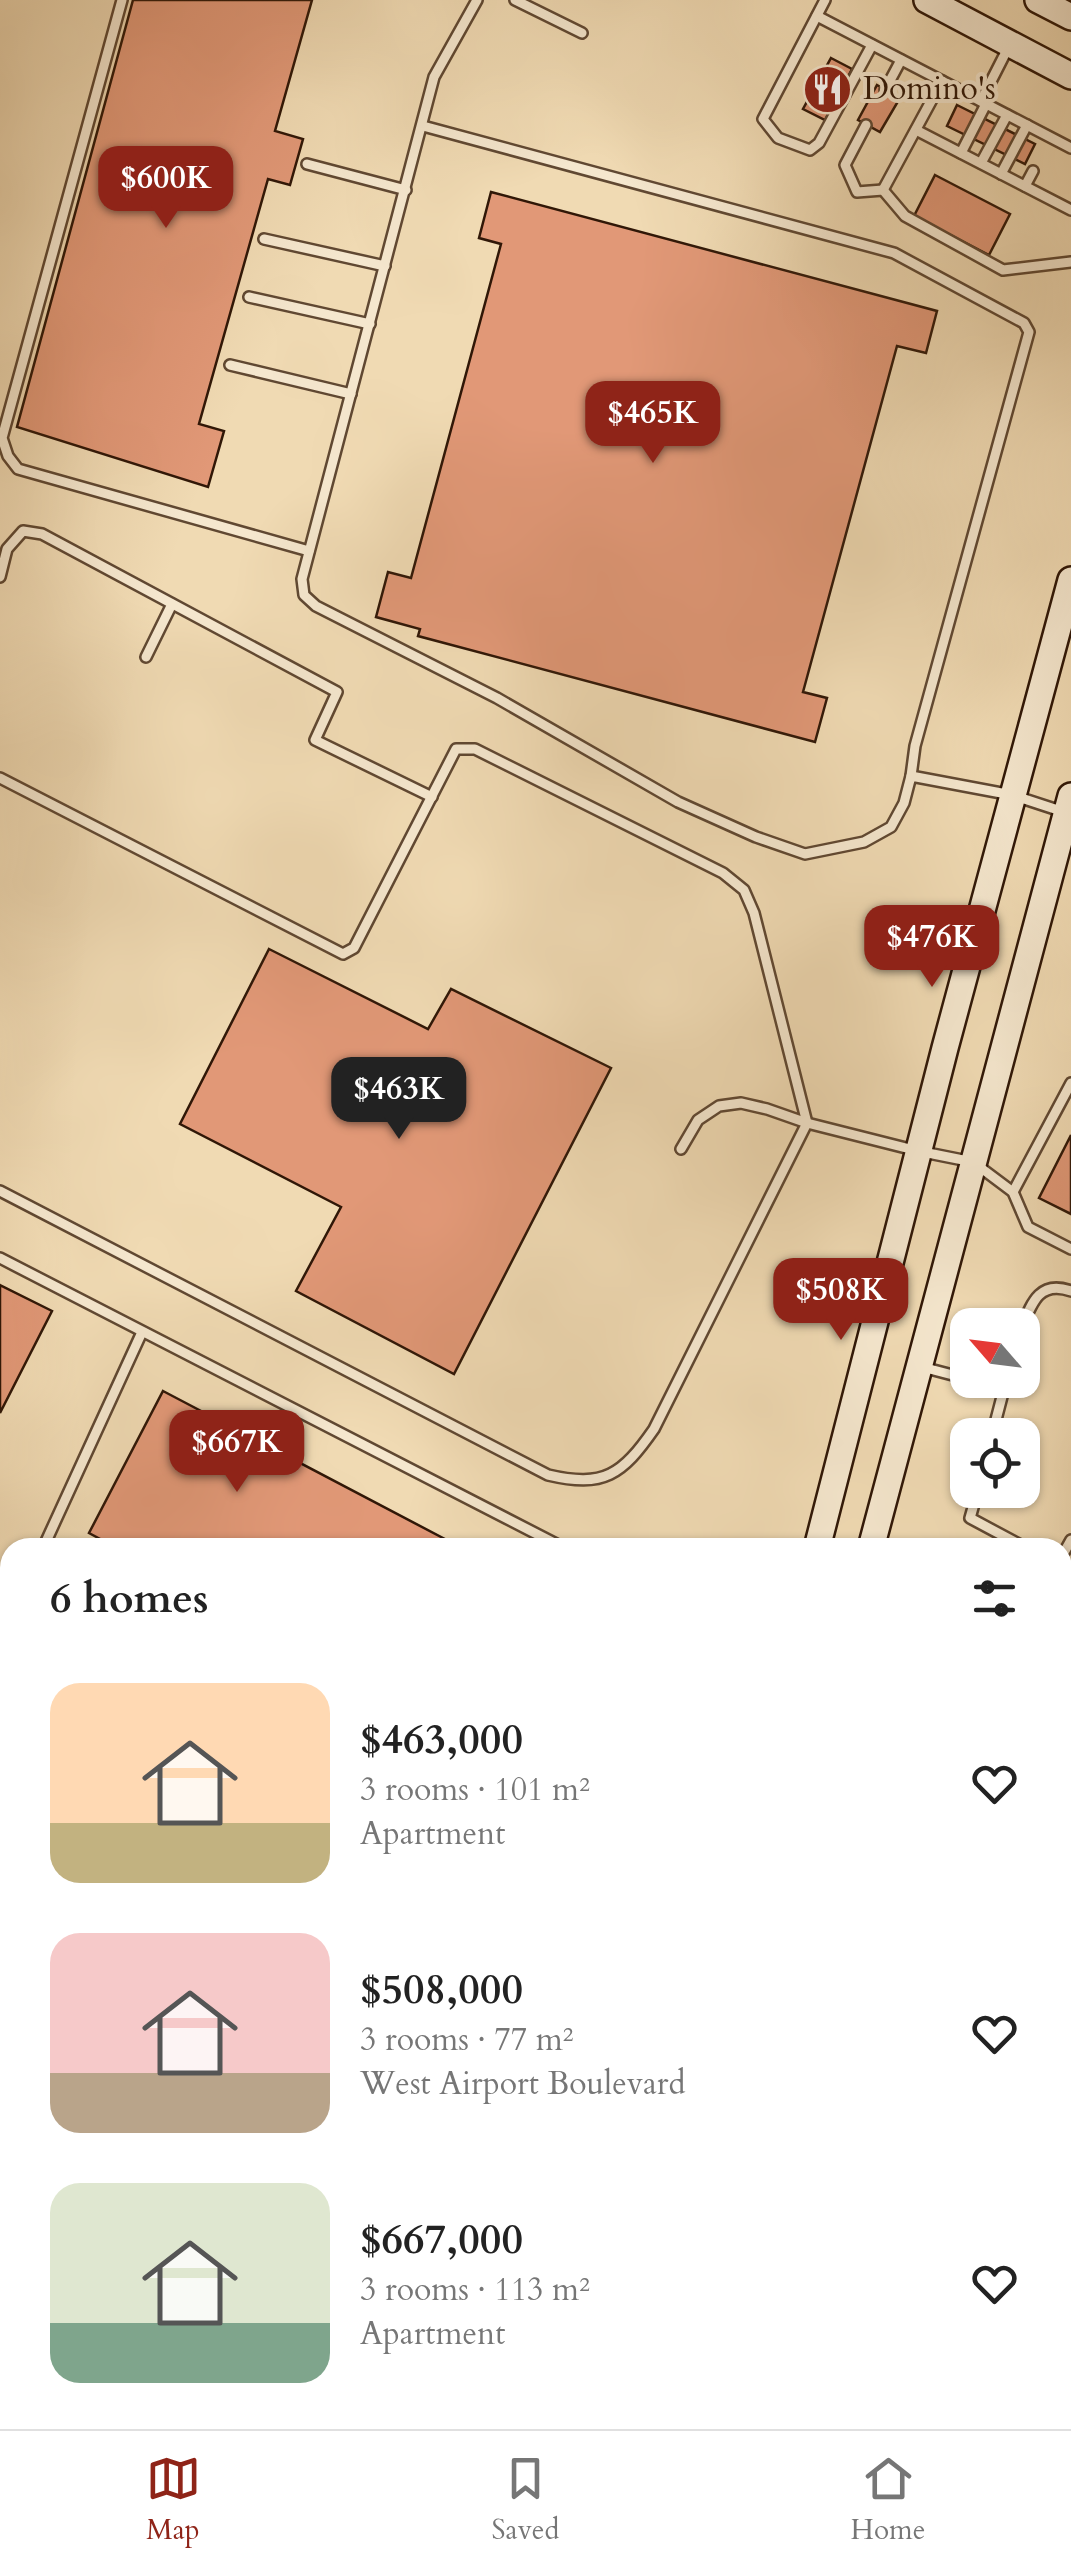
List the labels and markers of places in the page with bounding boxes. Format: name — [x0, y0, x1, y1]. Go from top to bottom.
restaurant icon: Domino's — [802, 63, 854, 115]
place label: Domino's — [863, 67, 996, 111]
pin: $600K — [96, 146, 236, 231]
pin: $465K — [583, 381, 723, 466]
pin: $476K — [862, 905, 1002, 990]
pin: $463K — [329, 1057, 469, 1142]
pin: $508K — [771, 1258, 911, 1343]
pin: $667K — [167, 1410, 307, 1495]

